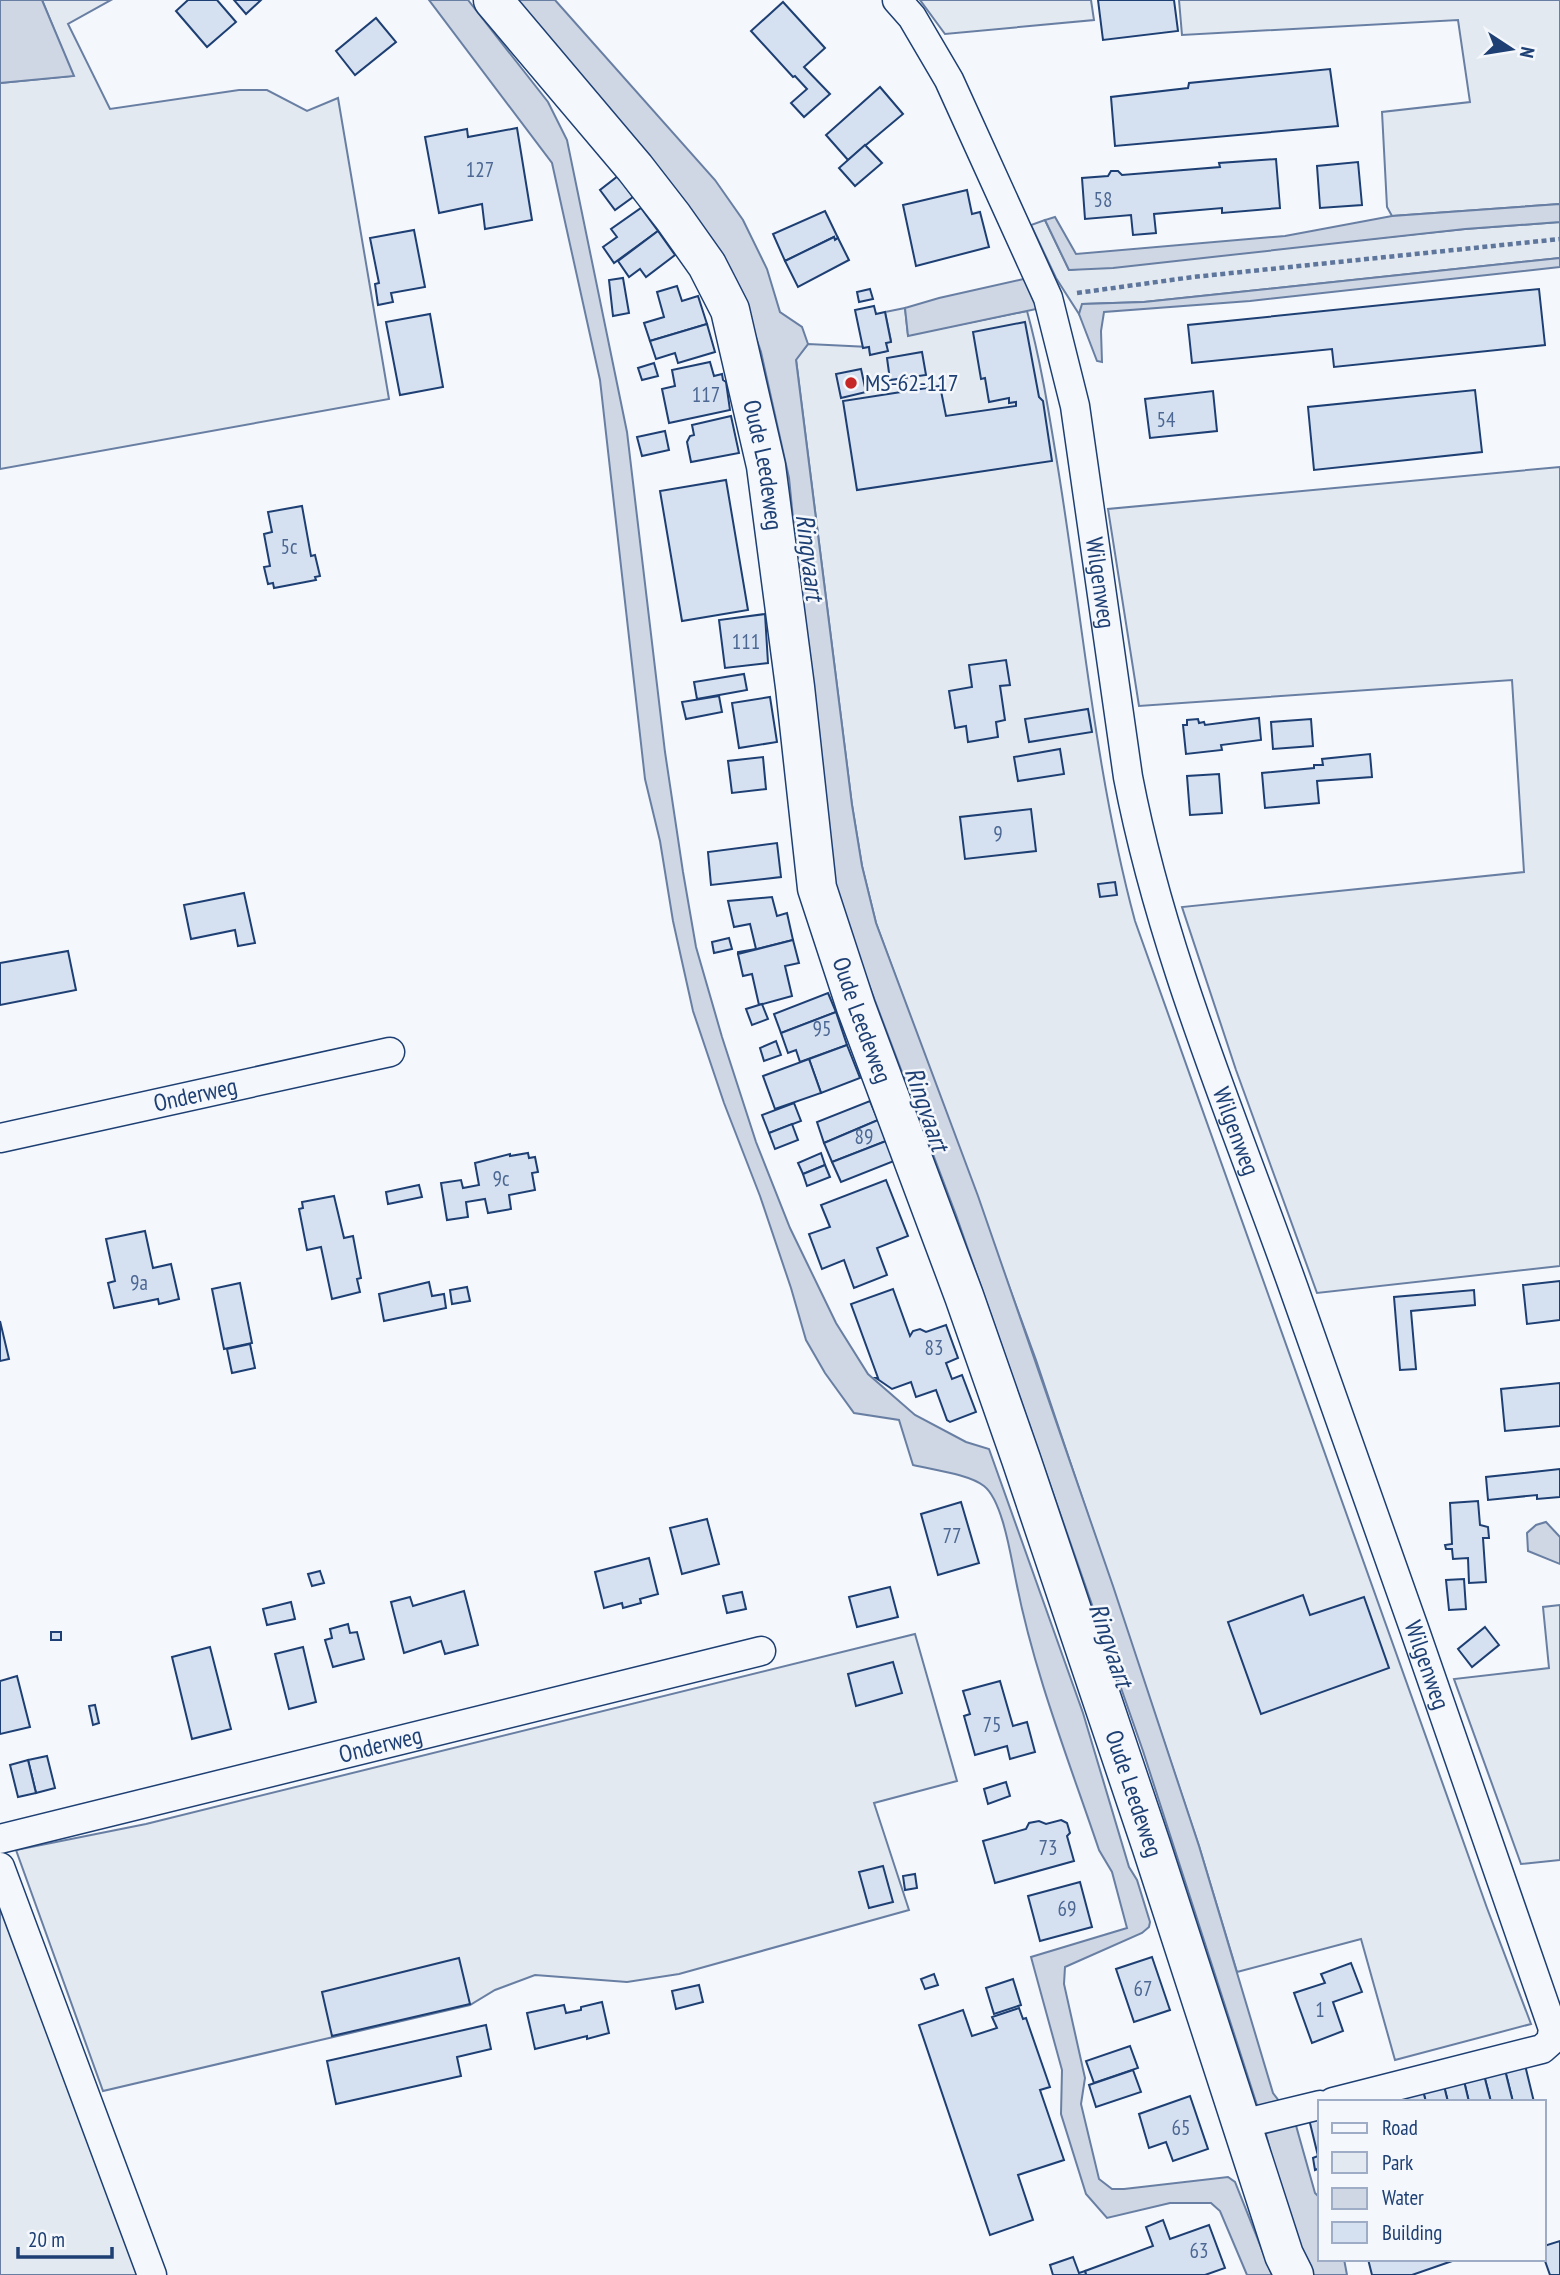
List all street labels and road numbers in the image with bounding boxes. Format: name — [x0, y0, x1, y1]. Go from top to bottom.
street label: Oude Leedeweg — [736, 397, 790, 532]
street label: Wilgenweg — [1079, 535, 1123, 630]
street label: Oude Leedeweg — [826, 953, 899, 1087]
street label: Onderweg — [151, 1070, 240, 1119]
street label: Wilgenweg — [1206, 1083, 1267, 1180]
street label: Wilgenweg — [1398, 1616, 1457, 1713]
street label: Onderweg — [336, 1719, 425, 1770]
street label: Oude Leedeweg — [1098, 1726, 1170, 1861]

